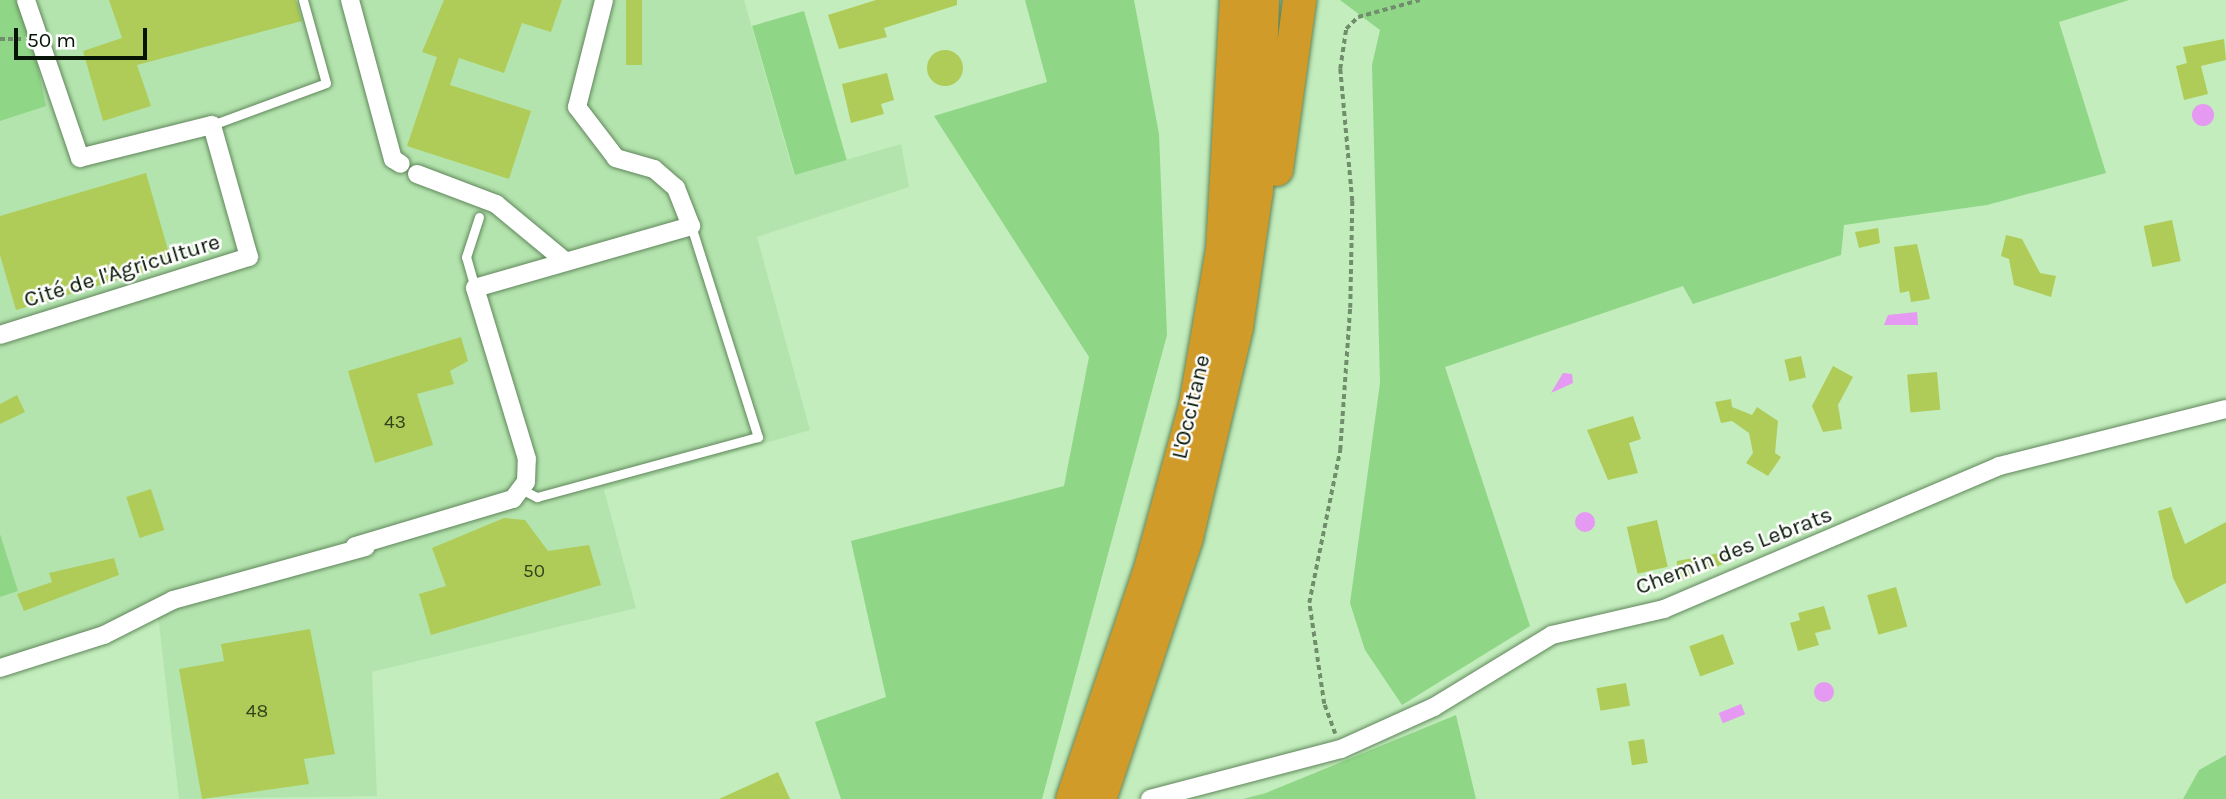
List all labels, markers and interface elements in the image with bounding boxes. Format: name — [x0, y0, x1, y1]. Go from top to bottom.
scale bar — [18, 14, 150, 58]
text: 50 m — [27, 28, 76, 52]
street label: Cité de l'Agriculture — [21, 228, 223, 314]
street label: L'Occitane — [1166, 352, 1216, 462]
house number: 43 — [384, 412, 406, 434]
street label: Chemin des Lebrats — [1632, 501, 1836, 601]
house number: 50 — [523, 561, 545, 583]
house number: 48 — [246, 701, 268, 723]

